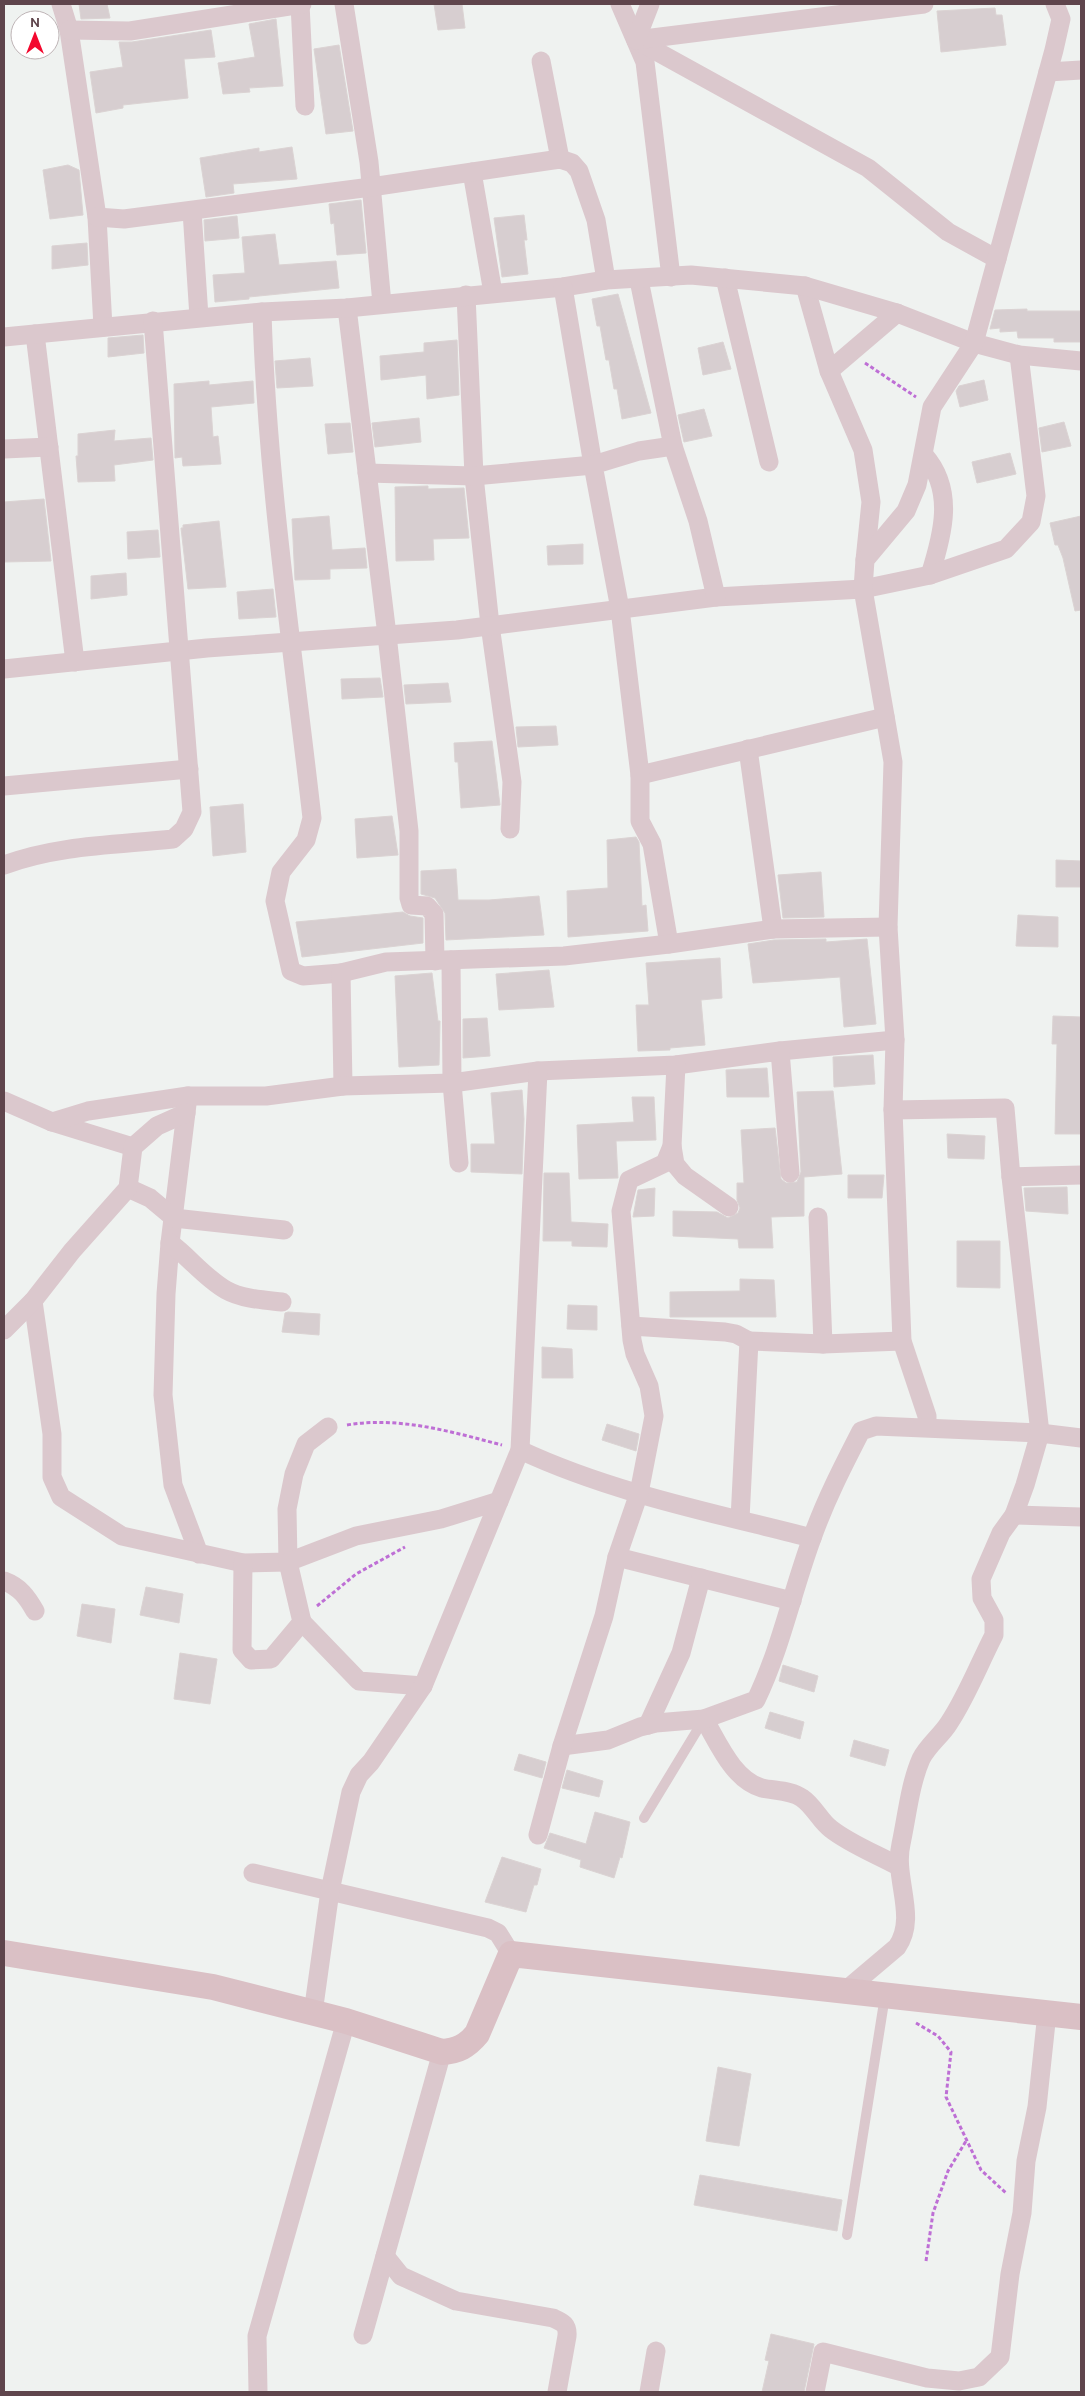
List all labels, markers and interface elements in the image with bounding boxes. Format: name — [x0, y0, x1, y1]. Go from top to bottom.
north arrow — [10, 10, 60, 60]
text: N — [30, 15, 40, 32]

